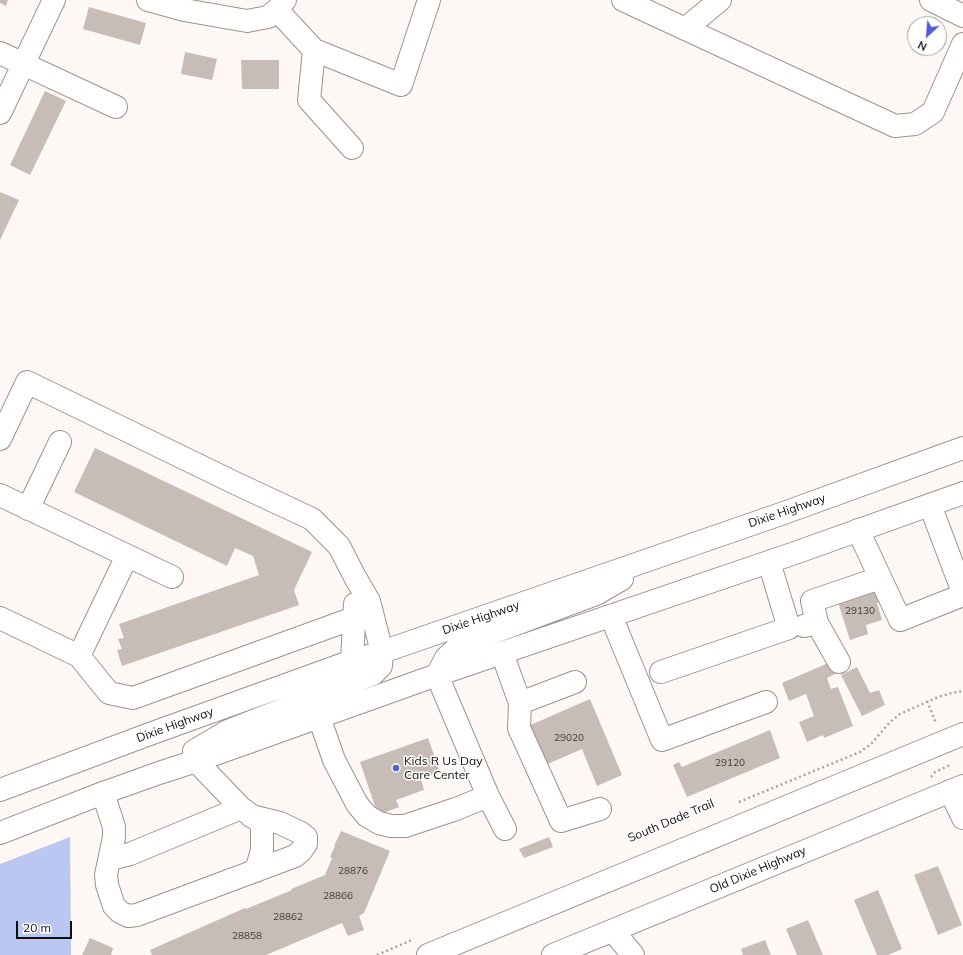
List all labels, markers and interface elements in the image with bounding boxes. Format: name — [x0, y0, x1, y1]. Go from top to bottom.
north arrow — [907, 16, 947, 56]
text: N — [915, 38, 929, 54]
street label: Dixie Highway — [746, 491, 828, 531]
street label: Dixie Highway — [440, 598, 522, 638]
house number: 29130 — [845, 605, 875, 617]
street label: Dixie Highway — [135, 704, 215, 746]
house number: 29020 — [554, 732, 584, 744]
place label: Kids R Us Day Care Center — [404, 754, 483, 782]
house number: 29120 — [715, 757, 745, 769]
marker: Kids R Us Day Care Center — [391, 763, 401, 773]
street label: South Dade Trail — [626, 796, 716, 846]
street label: Old Dixie Highway — [708, 843, 808, 897]
house number: 28876 — [338, 865, 368, 877]
house number: 28866 — [323, 890, 353, 902]
house number: 28862 — [273, 911, 303, 923]
scale bar — [18, 913, 74, 939]
text: 20 m — [23, 920, 51, 935]
house number: 28858 — [232, 930, 262, 942]

